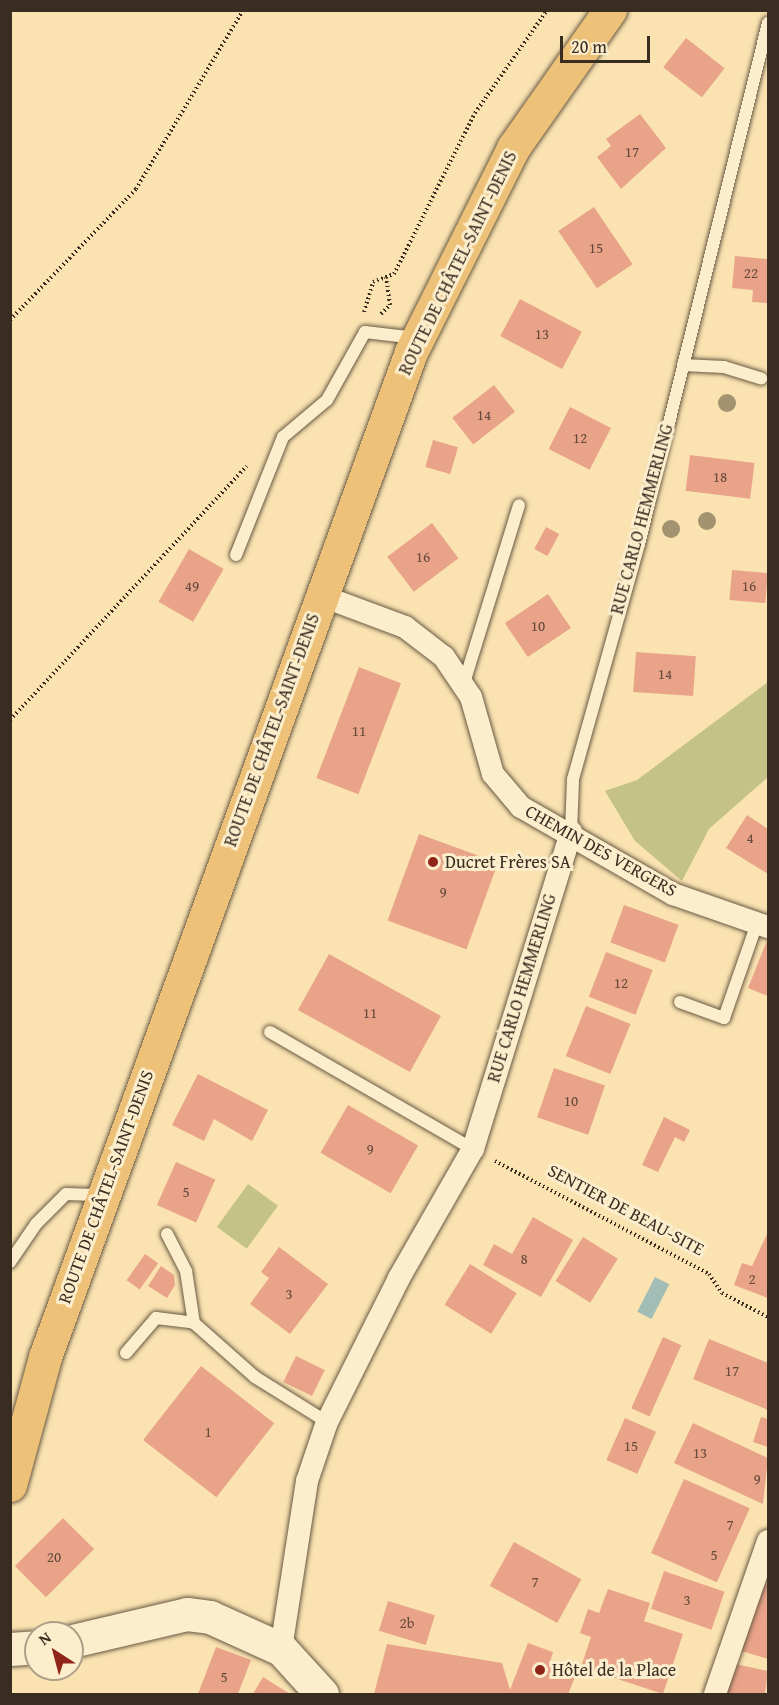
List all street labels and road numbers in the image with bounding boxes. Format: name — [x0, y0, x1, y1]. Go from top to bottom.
street label: ROUTE DE CHÂTEL-SAINT-DENIS — [394, 147, 522, 379]
street label: RUE CARLO HEMMERLING — [606, 421, 678, 617]
street label: ROUTE DE CHÂTEL-SAINT-DENIS — [220, 610, 324, 850]
street label: CHEMIN DES VERGERS — [522, 800, 680, 902]
street label: RUE CARLO HEMMERLING — [483, 891, 561, 1085]
street label: ROUTE DE CHÂTEL-SAINT-DENIS — [54, 1067, 158, 1307]
street label: SENTIER DE BEAU-SITE — [544, 1160, 708, 1260]

